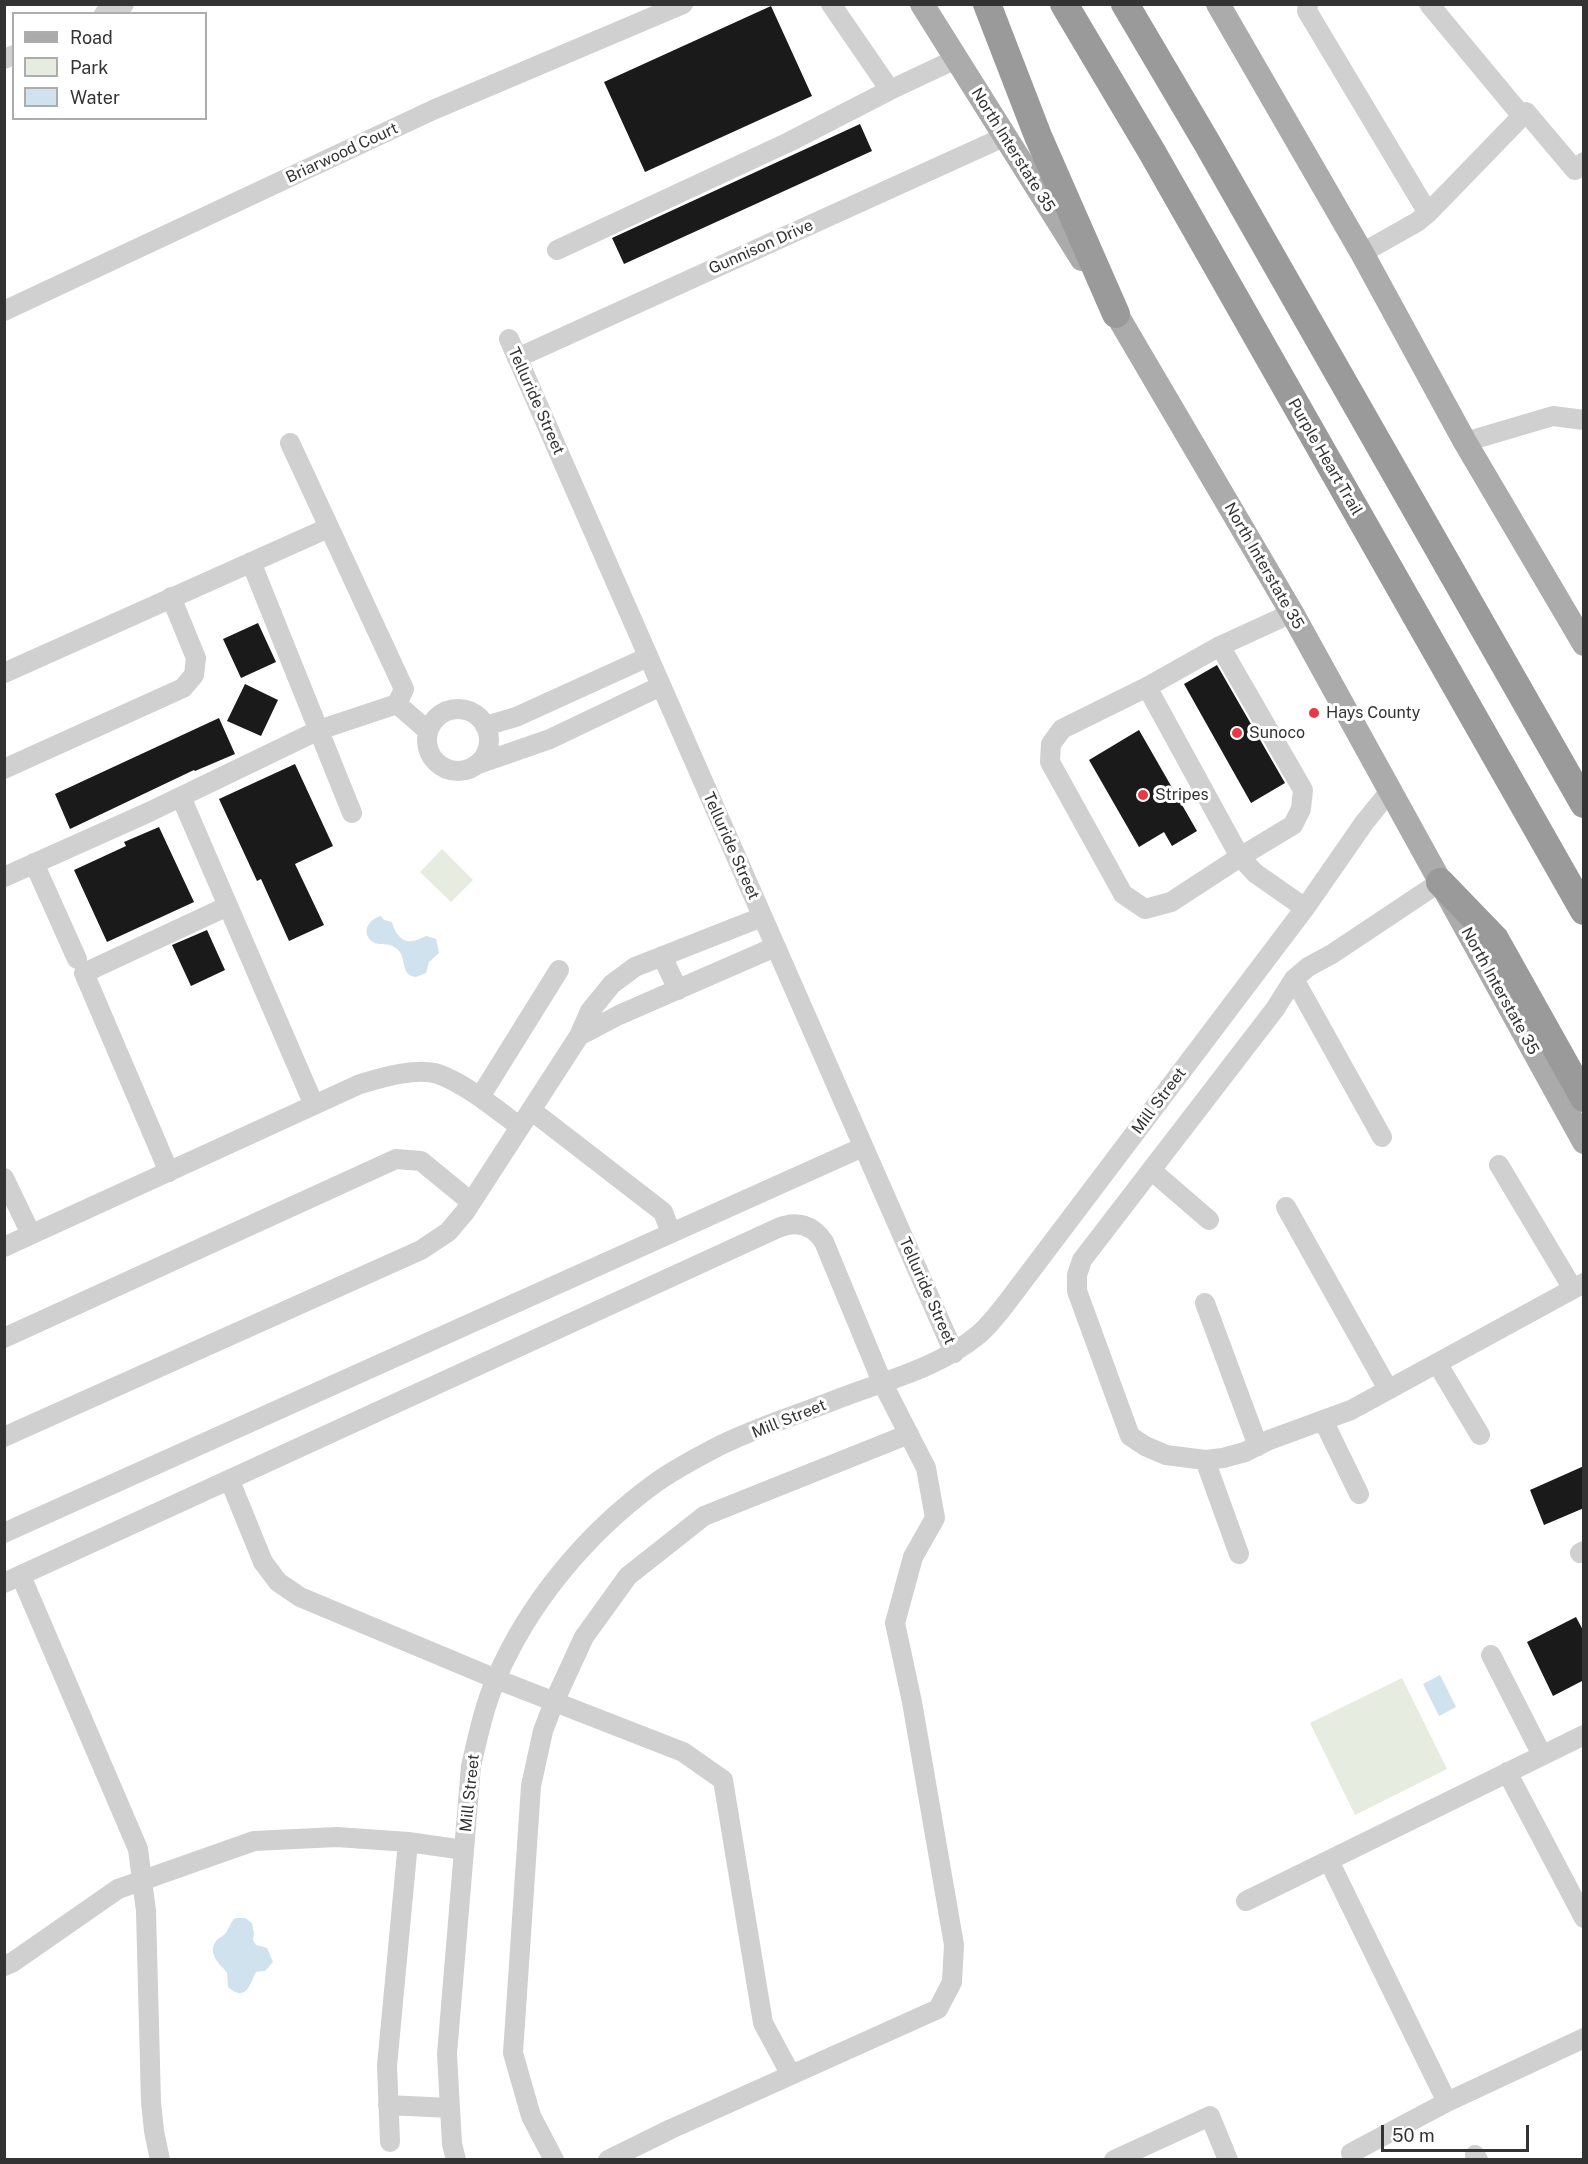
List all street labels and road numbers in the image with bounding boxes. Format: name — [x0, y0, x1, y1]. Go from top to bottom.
street label: North Interstate 35 — [967, 84, 1059, 216]
street label: Briarwood Court — [283, 119, 401, 187]
street label: Gunnison Drive — [706, 215, 816, 279]
street label: Telluride Street — [504, 344, 568, 458]
street label: Purple Heart Trail — [1284, 395, 1366, 519]
street label: North Interstate 35 — [1220, 499, 1308, 633]
street label: Telluride Street — [699, 789, 763, 903]
street label: North Interstate 35 — [1457, 924, 1543, 1058]
street label: Mill Street — [1128, 1064, 1190, 1138]
street label: Telluride Street — [895, 1234, 959, 1348]
street label: Mill Street — [749, 1395, 829, 1443]
street label: Mill Street — [456, 1753, 484, 1833]

